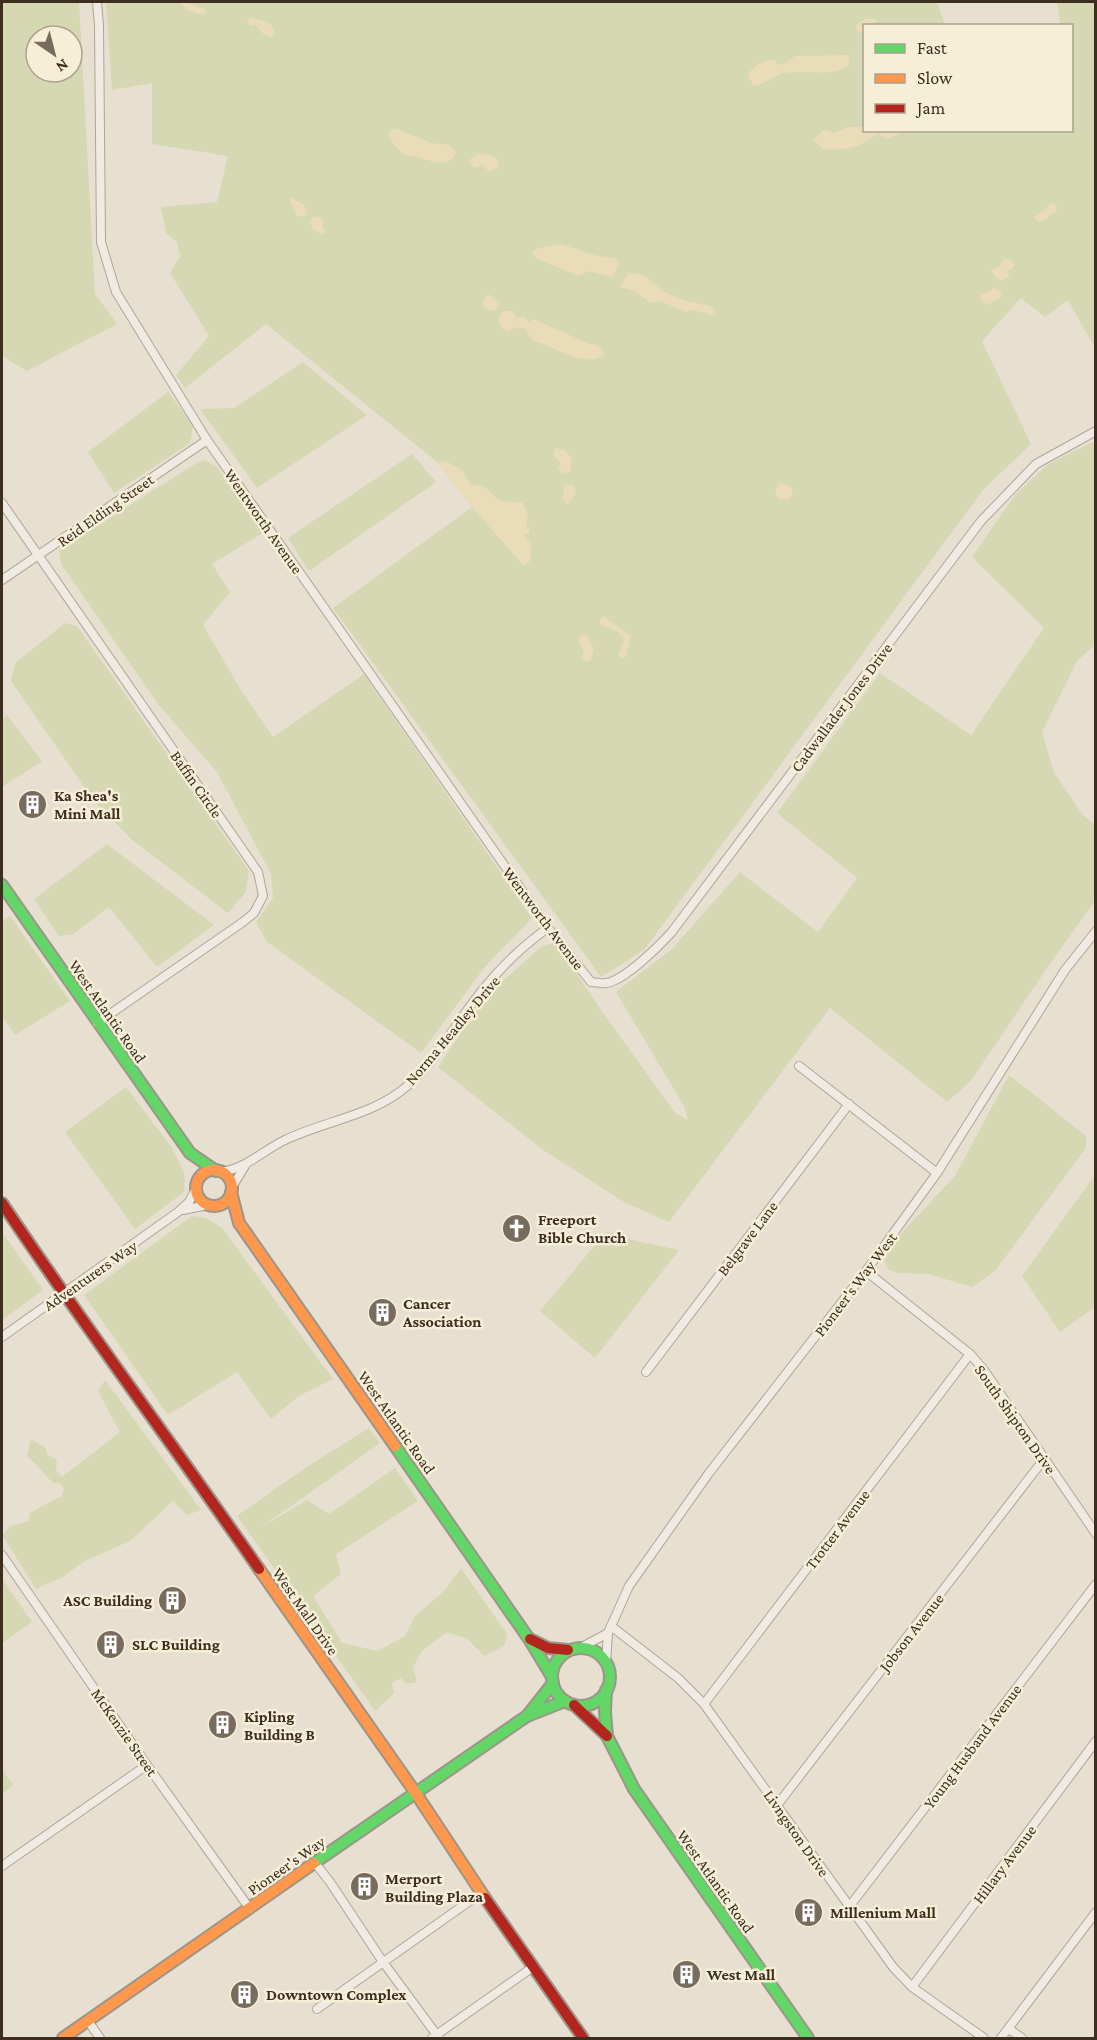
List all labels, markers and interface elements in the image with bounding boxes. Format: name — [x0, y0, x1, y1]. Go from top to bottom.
north arrow — [24, 24, 84, 84]
legend — [863, 24, 1073, 132]
text: Fast — [917, 38, 948, 58]
text: N — [53, 56, 72, 76]
text: Slow — [917, 68, 953, 88]
text: Jam — [915, 98, 946, 118]
street label: Wentworth Avenue — [221, 466, 306, 577]
street label: Reid Elding Street — [54, 470, 158, 551]
street label: Cadwallader Jones Drive — [787, 640, 896, 776]
street label: Baffin Circle — [167, 748, 226, 821]
place label: Ka Shea's Mini Mall — [54, 787, 121, 822]
building icon: Ka Shea's Mini Mall — [17, 788, 49, 820]
street label: Wentworth Avenue — [499, 864, 588, 973]
street label: West Atlantic Road — [66, 957, 150, 1066]
street label: Norma Headley Drive — [402, 972, 504, 1089]
street label: Belgrave Lane — [714, 1198, 782, 1279]
place label: Freeport Bible Church — [538, 1211, 626, 1246]
church icon: Freeport Bible Church — [501, 1212, 533, 1244]
street label: Pioneer's Way West — [811, 1228, 901, 1340]
street label: Adventurers Way — [40, 1237, 141, 1315]
place label: Cancer Association — [402, 1295, 481, 1330]
building icon: Cancer Association — [366, 1296, 398, 1328]
street label: South Shipton Drive — [971, 1362, 1060, 1478]
street label: West Atlantic Road — [355, 1368, 439, 1477]
street label: Trotter Avenue — [802, 1486, 873, 1572]
street label: West Mall Drive — [269, 1564, 342, 1658]
building icon: ASC Building — [157, 1584, 189, 1616]
street label: Jobson Avenue — [875, 1590, 948, 1677]
place label: ASC Building — [62, 1592, 152, 1609]
building icon: SLC Building — [95, 1628, 127, 1660]
place label: SLC Building — [132, 1636, 220, 1653]
street label: Young Husband Avenue — [920, 1681, 1025, 1812]
street label: McKenzie Street — [88, 1685, 162, 1780]
place label: Kipling Building B — [244, 1708, 315, 1743]
building icon: Kipling Building B — [207, 1709, 239, 1741]
street label: Livngston Drive — [760, 1787, 833, 1880]
street label: Hillary Avenue — [969, 1822, 1040, 1907]
street label: West Atlantic Road — [674, 1827, 758, 1936]
street label: Pioneer's Way — [245, 1832, 329, 1899]
place label: Merport Building Plaza — [385, 1870, 483, 1905]
building icon: Merport Building Plaza — [348, 1871, 380, 1903]
building icon: Millenium Mall — [793, 1896, 825, 1928]
place label: Millenium Mall — [830, 1904, 936, 1921]
building icon: West Mall — [670, 1958, 702, 1990]
place label: West Mall — [706, 1966, 776, 1983]
building icon: Downtown Complex — [229, 1978, 261, 2010]
place label: Downtown Complex — [266, 1986, 407, 2003]

